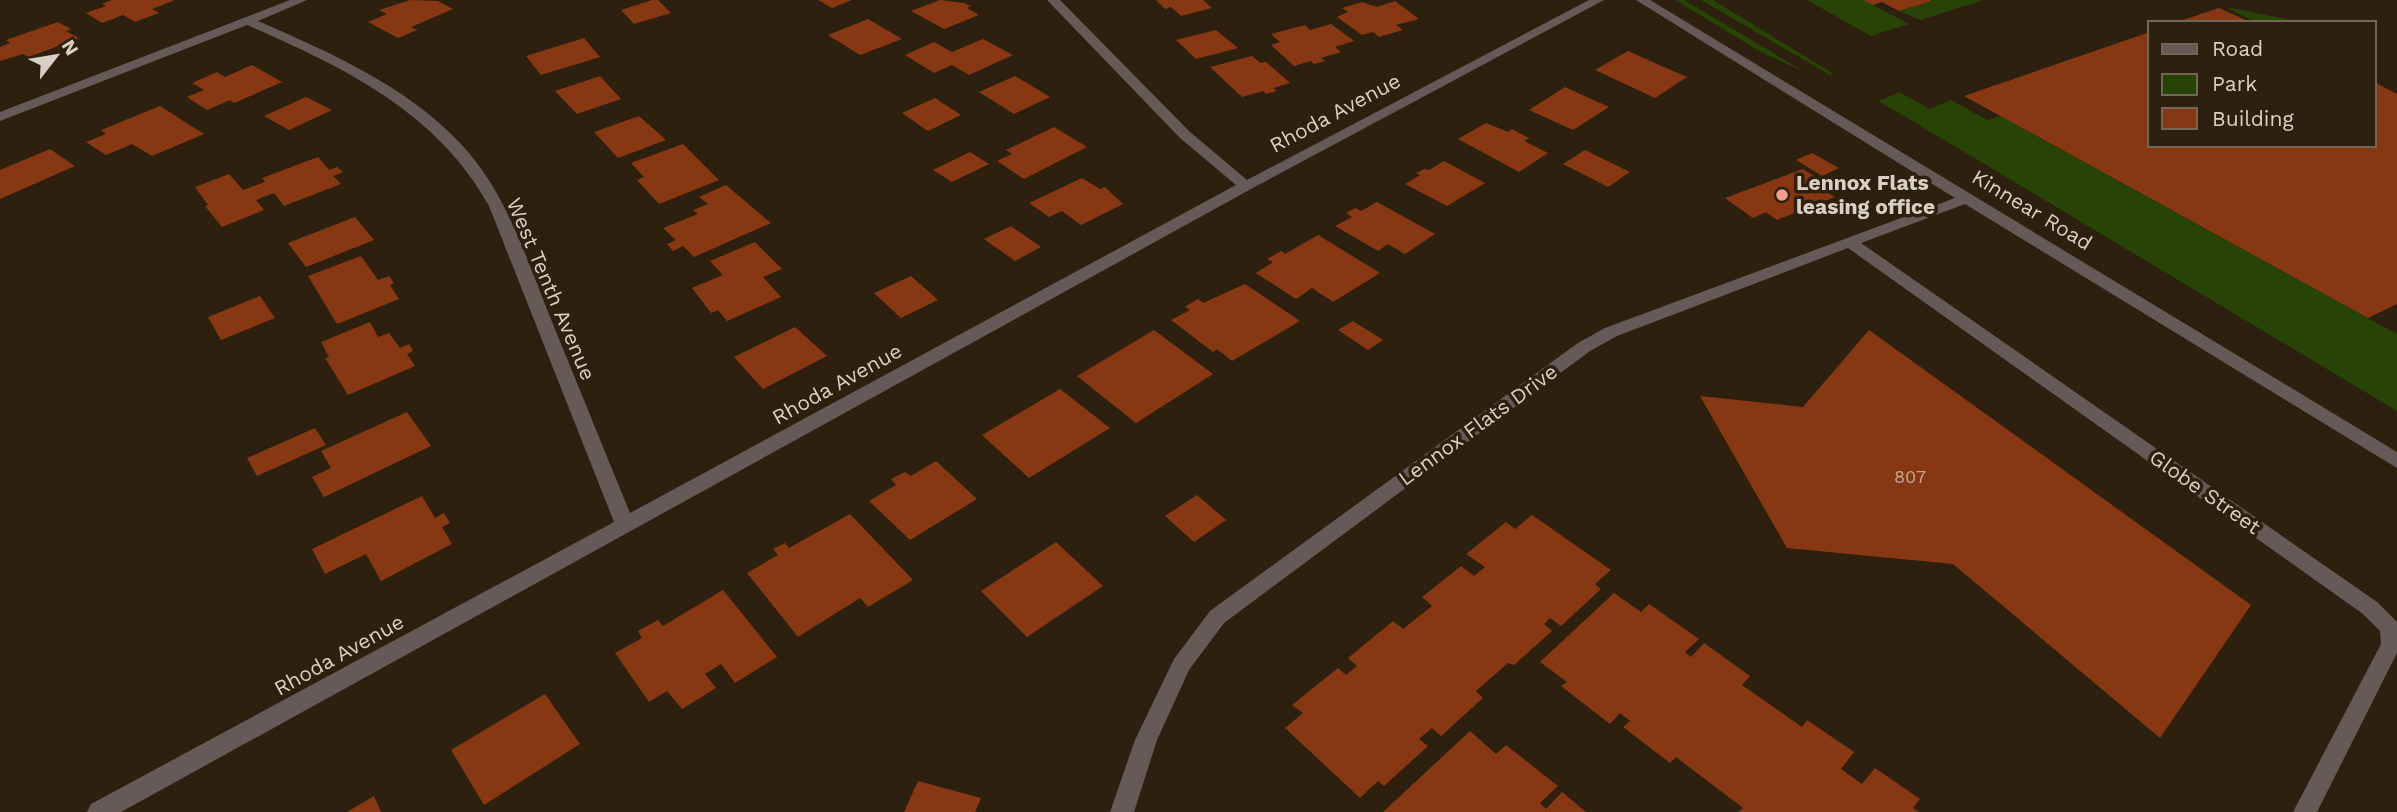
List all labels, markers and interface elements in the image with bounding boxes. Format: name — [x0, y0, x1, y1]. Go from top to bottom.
north arrow — [21, 21, 91, 91]
legend — [2148, 21, 2376, 147]
text: N — [57, 36, 84, 59]
text: Road — [2212, 36, 2263, 61]
street label: Rhoda Avenue — [1265, 68, 1404, 158]
text: Park — [2212, 71, 2257, 96]
text: Building — [2212, 106, 2294, 131]
street label: Kinnear Road — [1968, 164, 2097, 255]
place label: Lennox Flats leasing office — [1796, 170, 1935, 219]
marker: Lennox Flats leasing office — [1774, 187, 1790, 203]
street label: West Tenth Avenue — [502, 194, 601, 384]
street label: Rhoda Avenue — [767, 338, 906, 430]
street label: Lennox Flats Drive — [1393, 359, 1562, 491]
street label: Globe Street — [2145, 444, 2266, 539]
house number: 807 — [1894, 466, 1926, 487]
street label: Rhoda Avenue — [269, 609, 408, 701]

